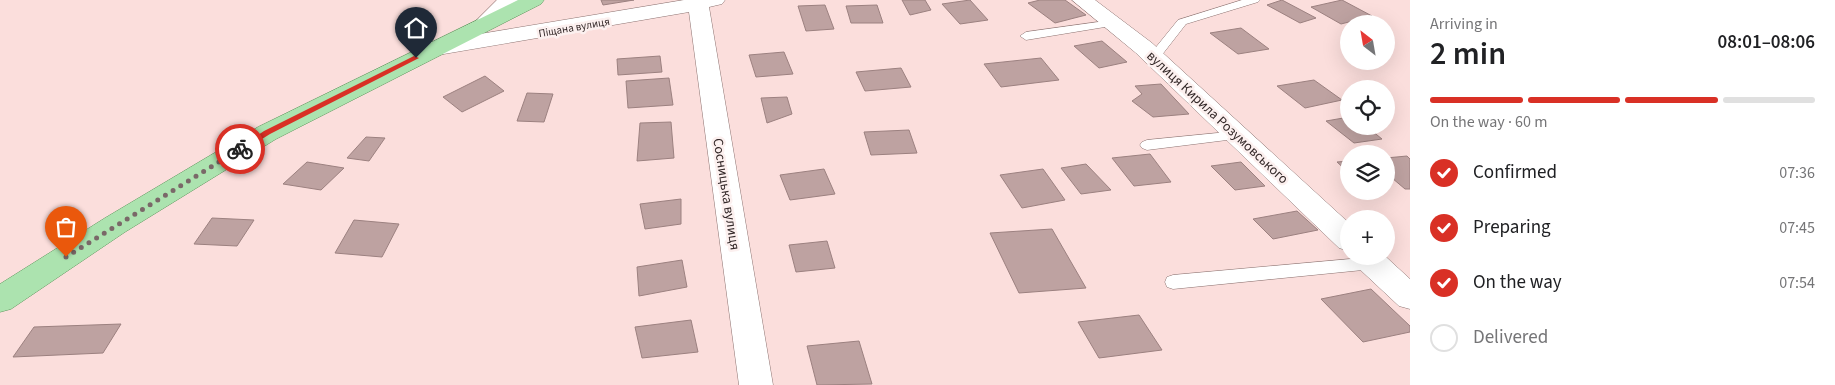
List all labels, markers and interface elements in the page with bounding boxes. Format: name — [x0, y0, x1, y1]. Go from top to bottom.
pin — [395, 7, 437, 58]
text: Arriving in — [1430, 13, 1498, 35]
icon: home — [402, 14, 430, 42]
street label: Піщана вулиця — [537, 14, 611, 41]
north arrow — [1340, 15, 1395, 70]
map controls — [1340, 15, 1395, 265]
text: 08:01–08:06 — [1717, 29, 1815, 56]
text: 2 min — [1430, 31, 1506, 77]
street label: вулиця Кирила Розумовського — [1142, 47, 1293, 189]
button: locate — [1340, 80, 1395, 135]
text: On the way · 60 m — [1430, 111, 1547, 133]
courier — [215, 124, 265, 174]
icon: bike — [226, 135, 254, 163]
street label: Сосницька вулиця — [707, 137, 745, 251]
button: layers — [1340, 145, 1395, 200]
icon: check — [1430, 159, 1458, 187]
text: Confirmed — [1473, 159, 1557, 186]
text: 07:36 — [1779, 162, 1815, 184]
pin — [45, 206, 87, 257]
button: + — [1340, 210, 1395, 265]
icon: bag — [52, 213, 80, 241]
icon: check — [1430, 214, 1458, 242]
text: Preparing — [1473, 214, 1551, 241]
text: 07:45 — [1779, 217, 1815, 239]
icon: check — [1430, 269, 1458, 297]
text: On the way — [1473, 269, 1562, 296]
text: 07:54 — [1779, 272, 1815, 294]
text: Delivered — [1473, 324, 1548, 351]

